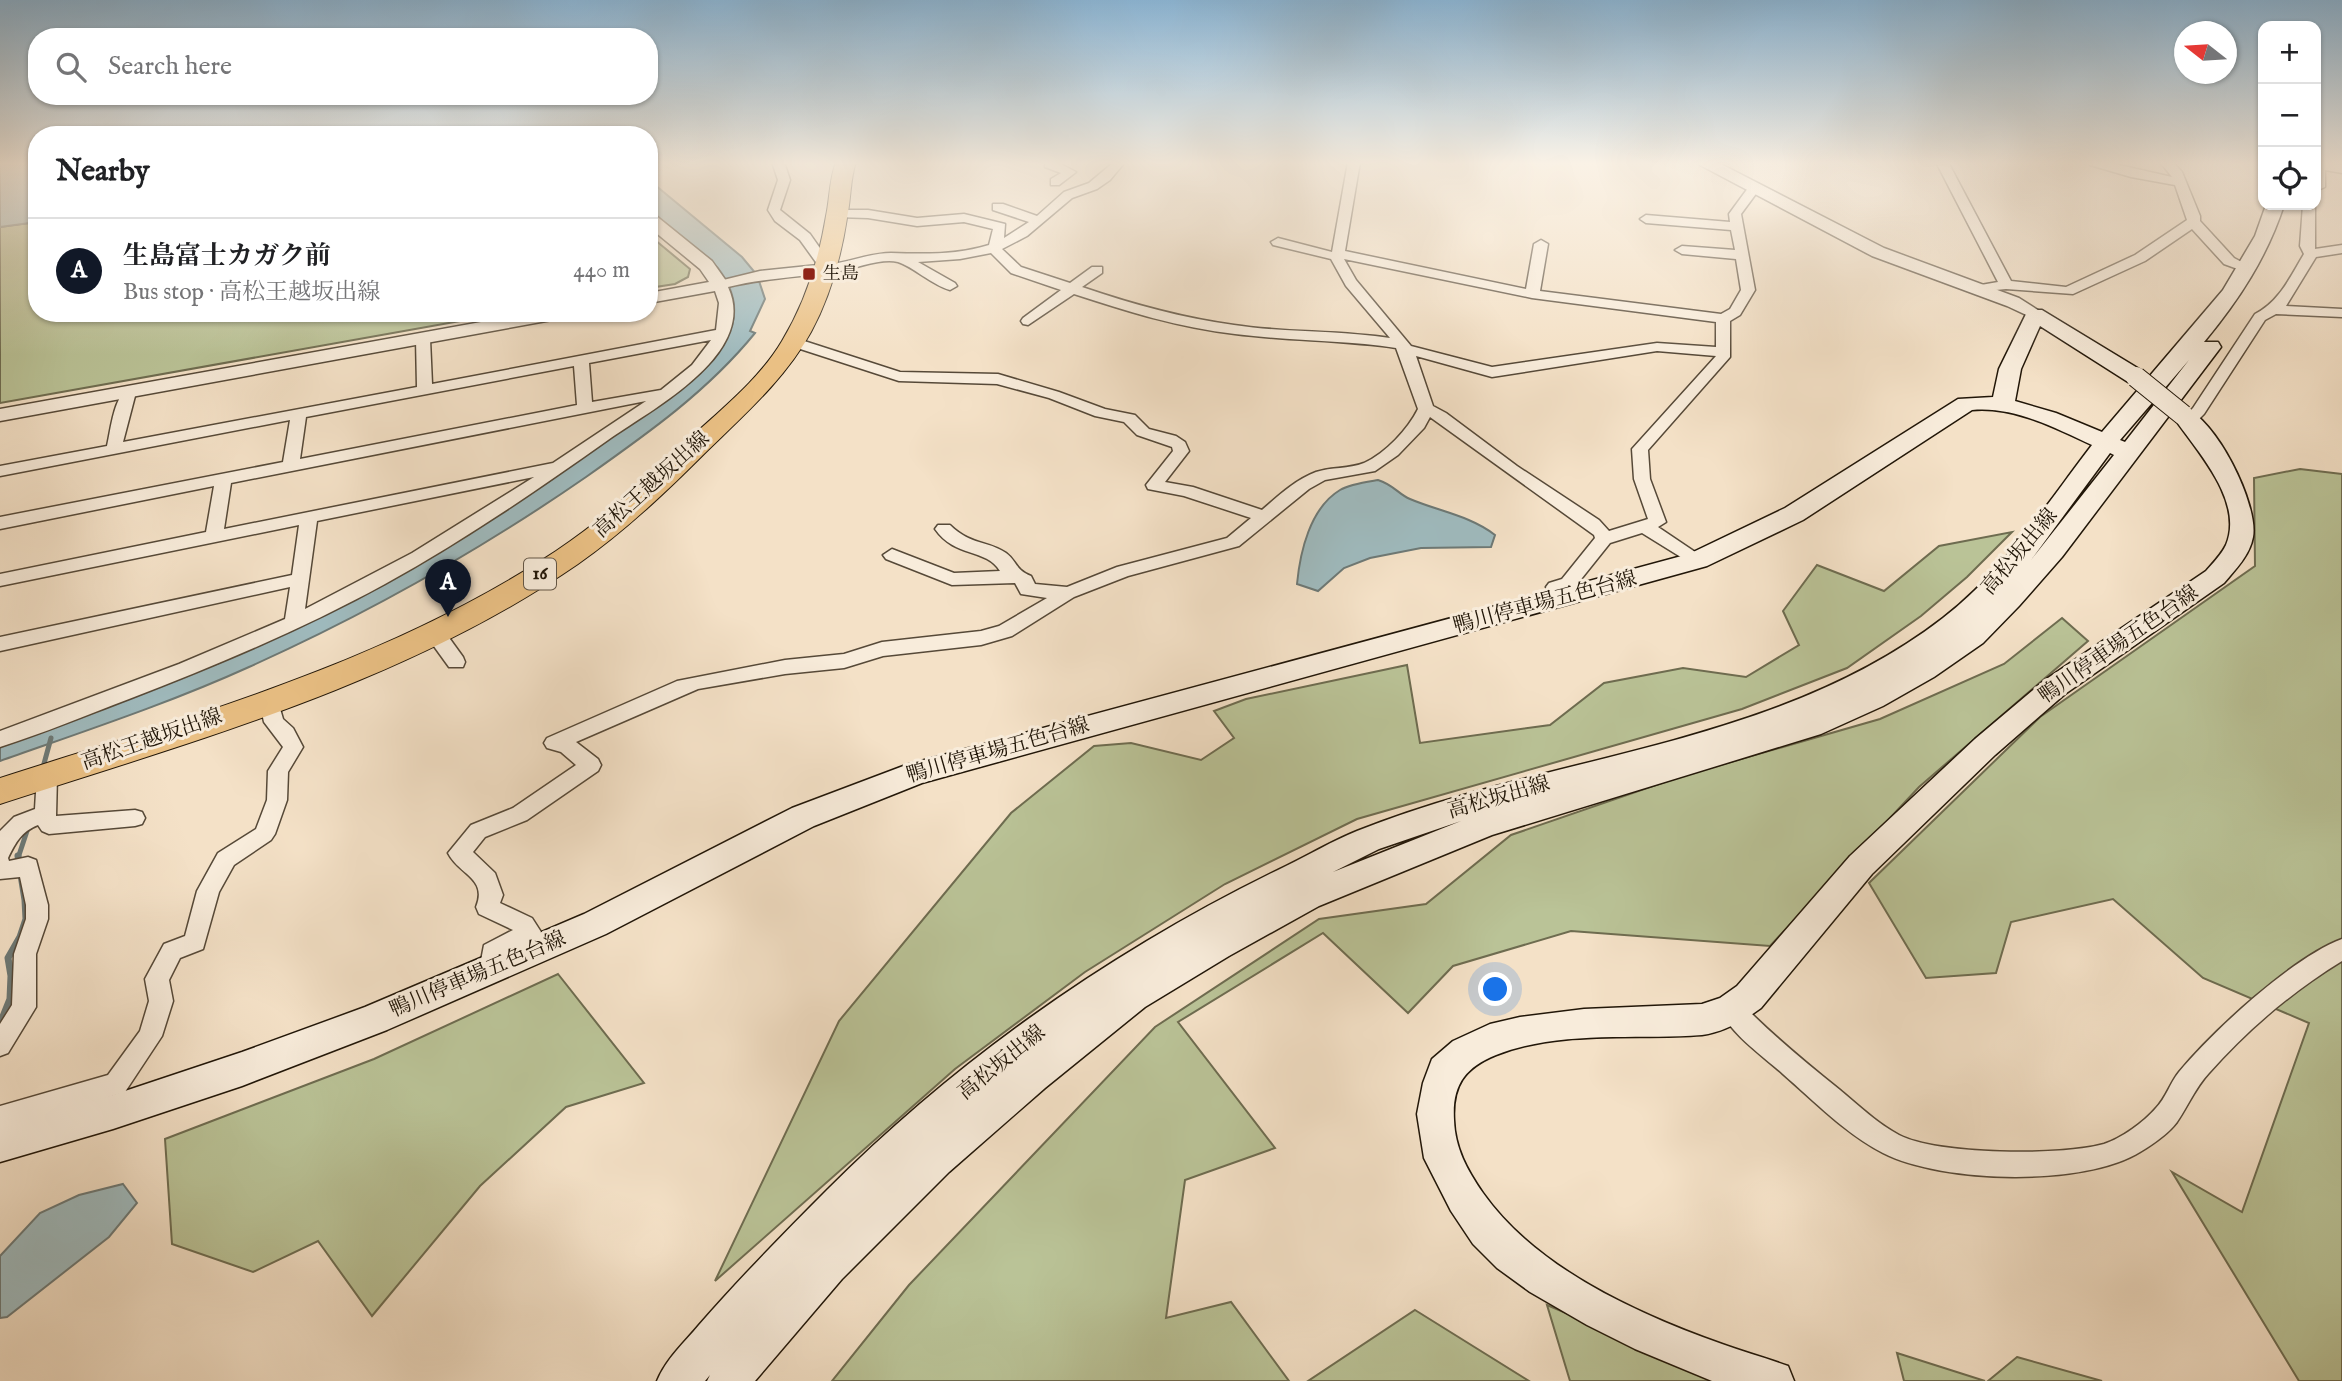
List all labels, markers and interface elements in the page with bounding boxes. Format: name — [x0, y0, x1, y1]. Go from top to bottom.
north arrow — [2174, 21, 2237, 84]
map controls — [2258, 21, 2321, 210]
button: + — [2258, 21, 2321, 84]
search box — [28, 28, 658, 105]
icon: search — [52, 48, 90, 86]
text: Search here — [108, 50, 232, 83]
button: − — [2258, 84, 2321, 147]
button: locate — [2258, 147, 2321, 210]
text: Nearby — [56, 153, 149, 191]
text: 生島富士カガク前 — [123, 240, 331, 273]
text: A — [71, 256, 87, 285]
text: 440 m — [573, 256, 630, 285]
place label: 生島 — [823, 263, 859, 286]
marker: 生島 — [801, 266, 817, 282]
text: Bus stop · 高松王越坂出線 — [123, 278, 380, 307]
street label: 高松王越坂出線 — [588, 426, 716, 544]
street label: 高松坂出線 — [1976, 503, 2064, 601]
road number: 16 — [524, 558, 556, 590]
pin: A — [425, 559, 471, 617]
street label: 鴨川停車場五色台線 — [1450, 566, 1640, 640]
street label: 鴨川停車場五色台線 — [2034, 580, 2204, 710]
street label: 高松王越坂出線 — [78, 703, 226, 777]
street label: 鴨川停車場五色台線 — [903, 712, 1093, 790]
street label: 高松坂出線 — [1445, 771, 1553, 825]
street label: 鴨川停車場五色台線 — [386, 926, 570, 1024]
your location — [1478, 972, 1512, 1006]
street label: 高松坂出線 — [953, 1019, 1051, 1107]

